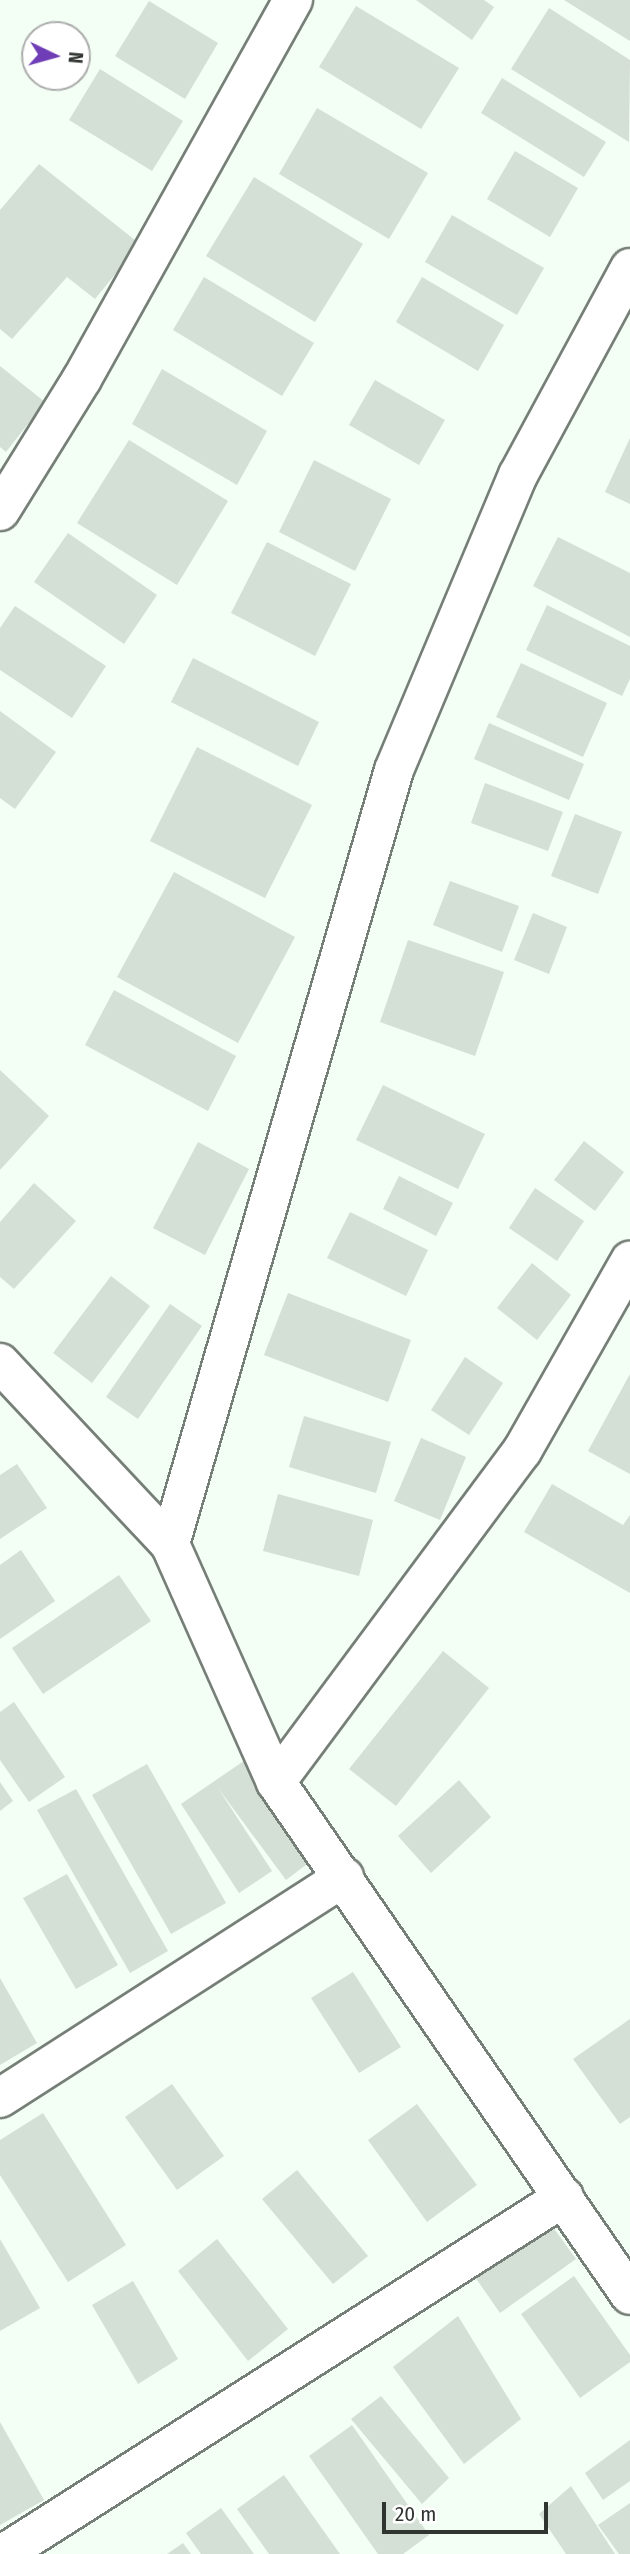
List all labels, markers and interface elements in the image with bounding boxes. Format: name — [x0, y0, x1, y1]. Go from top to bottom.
north arrow — [21, 21, 91, 91]
text: N — [63, 51, 87, 64]
scale bar — [385, 2488, 551, 2532]
text: 20 m — [395, 2501, 436, 2527]

